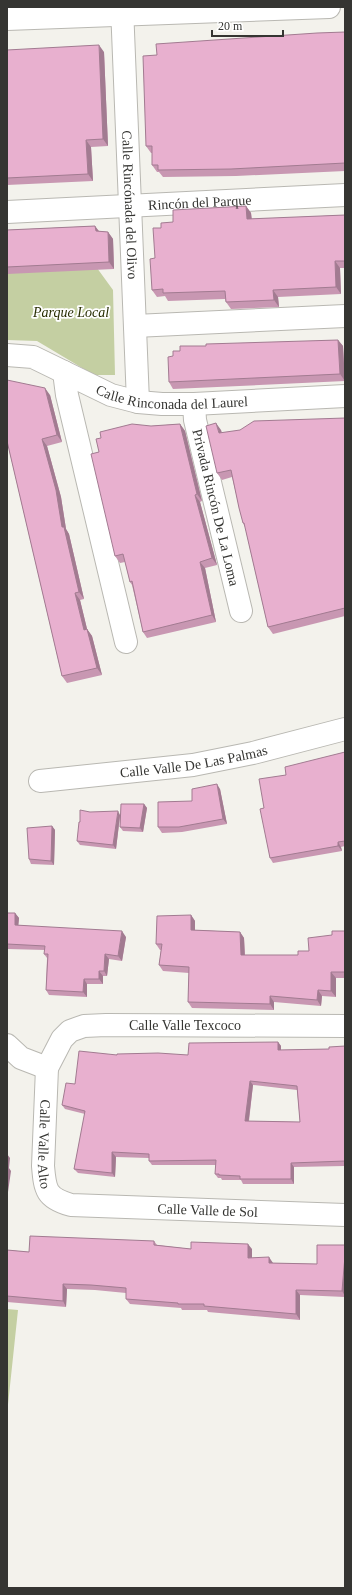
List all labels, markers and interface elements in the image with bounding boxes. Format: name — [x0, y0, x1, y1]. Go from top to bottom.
scale bar — [212, 12, 283, 38]
text: 20 m — [218, 19, 243, 33]
street label: Calle Rincónada del Olivo — [120, 130, 141, 280]
street label: Rincón del Parque — [148, 192, 252, 212]
park label: Parque Local — [32, 305, 109, 320]
street label: Calle Rinconada del Laurel — [94, 381, 248, 412]
street label: Privada Rincón De La Loma — [190, 427, 242, 588]
street label: Calle Valle De Las Palmas — [119, 742, 269, 780]
street label: Calle Valle Texcoco — [129, 1018, 241, 1033]
street label: Calle Valle Alto — [35, 1099, 54, 1190]
street label: Calle Valle de Sol — [157, 1201, 258, 1219]

